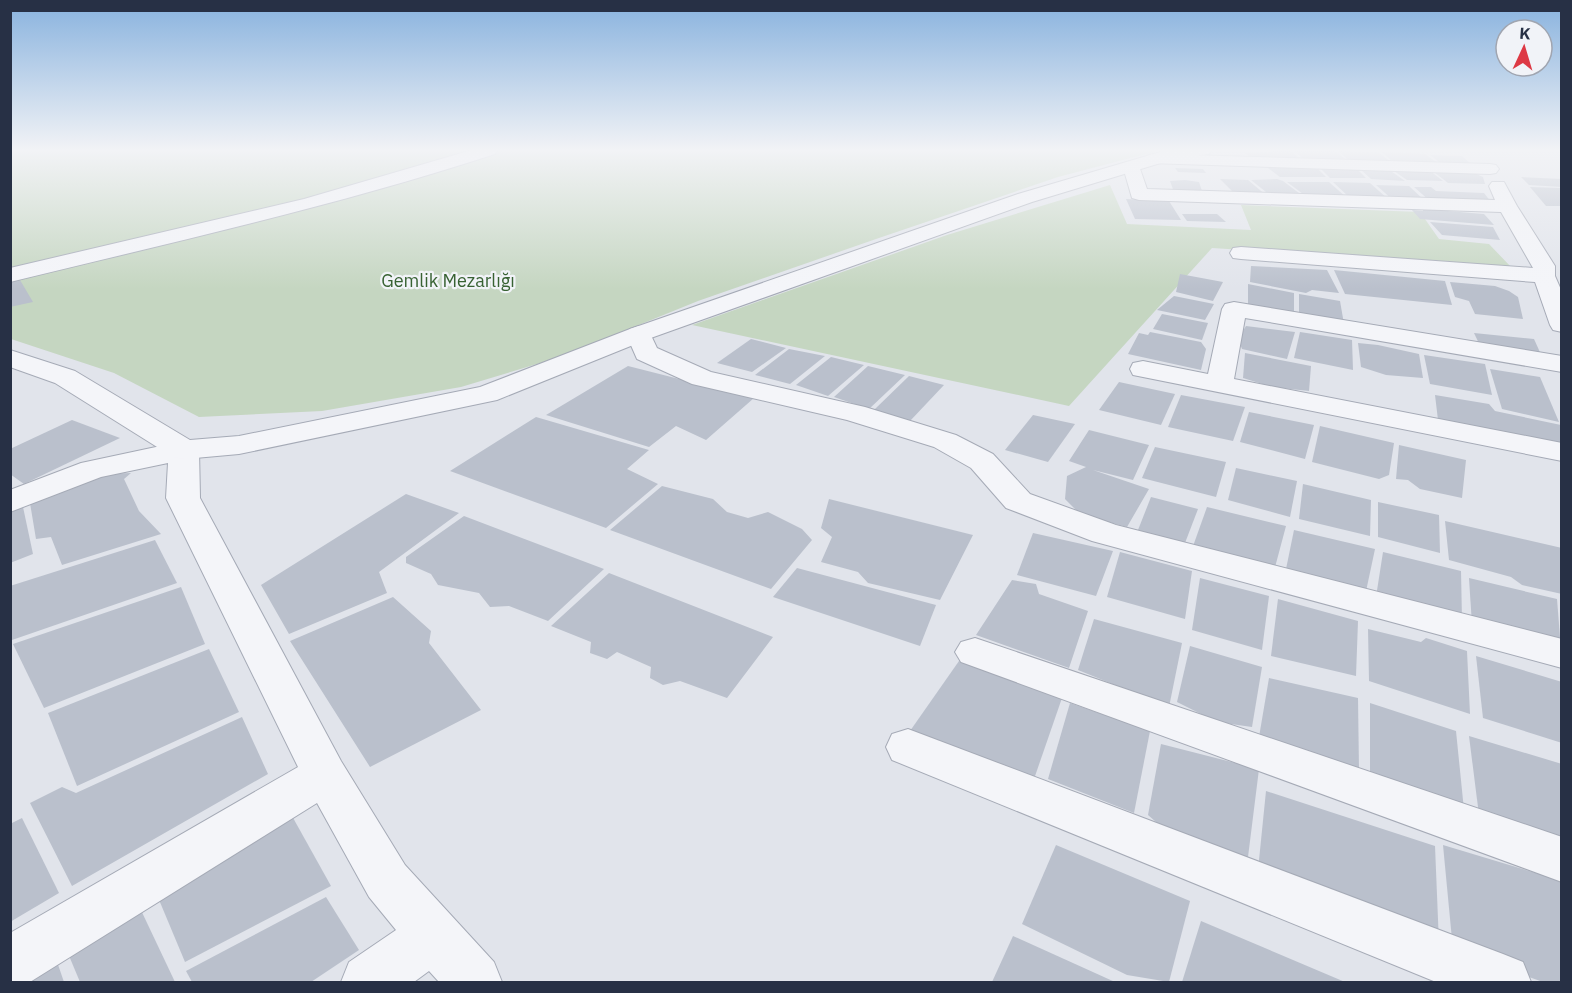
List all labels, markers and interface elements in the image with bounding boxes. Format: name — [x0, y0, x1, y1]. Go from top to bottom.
north arrow — [1494, 18, 1554, 78]
text: K — [1519, 23, 1531, 43]
park label: Gemlik Mezarlığı — [381, 269, 515, 292]

